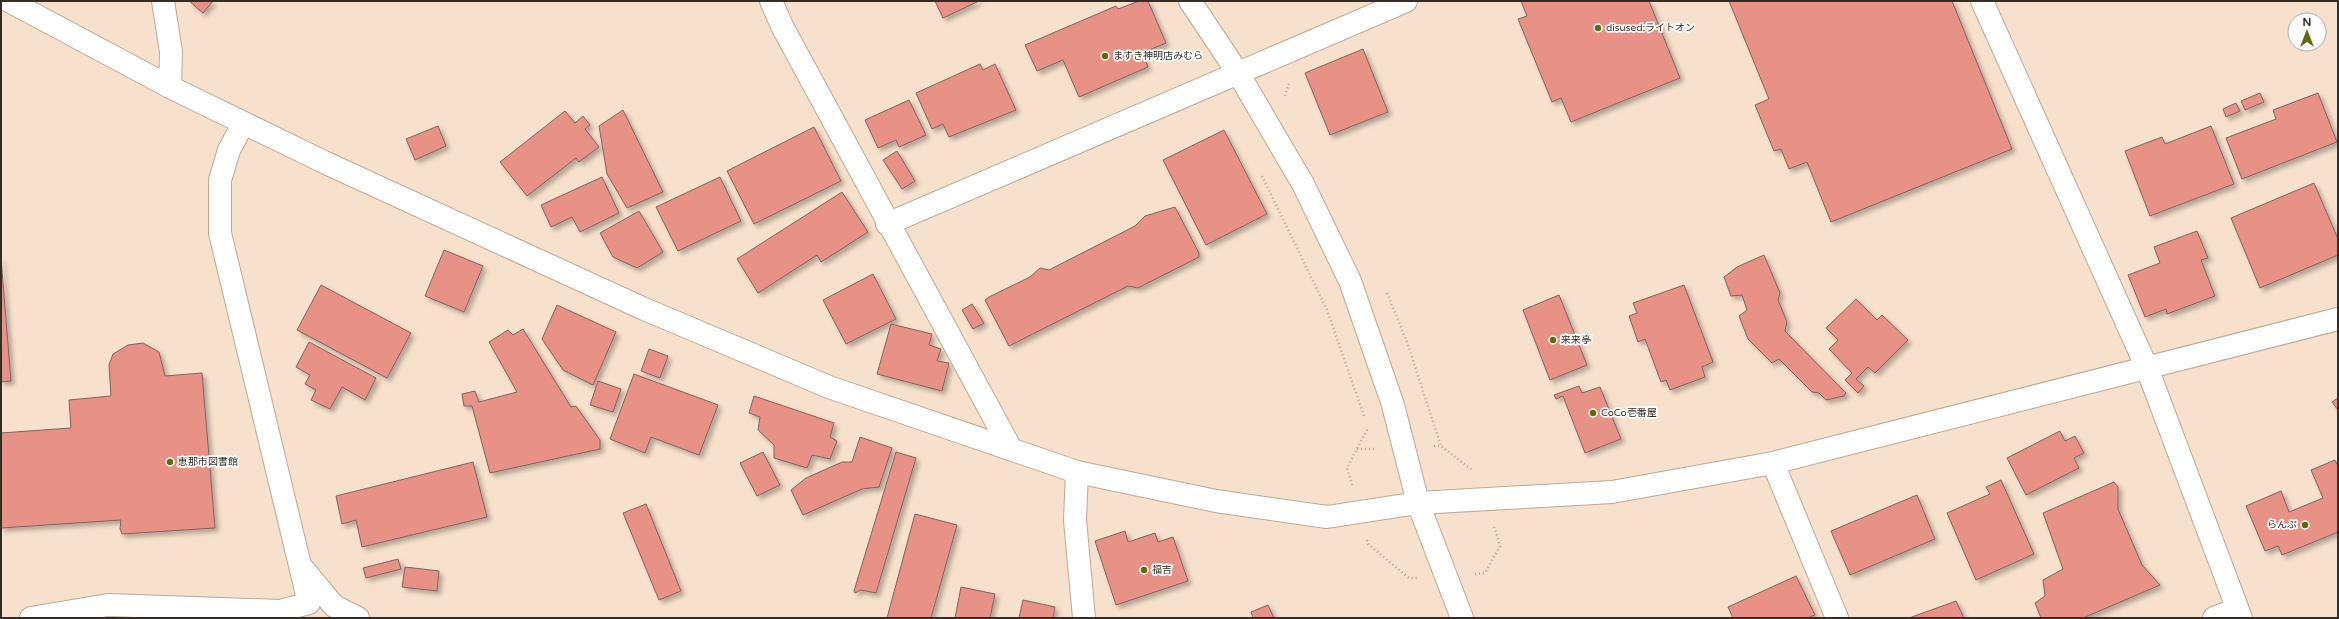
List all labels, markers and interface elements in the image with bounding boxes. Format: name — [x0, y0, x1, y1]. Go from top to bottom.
north arrow — [2287, 12, 2327, 52]
text: N — [2303, 16, 2311, 29]
place label: disused:ライトオン — [1606, 22, 1695, 34]
marker: disused:ライトオン — [1593, 23, 1603, 33]
place label: ますき神明店みむら — [1113, 50, 1203, 62]
marker: ますき神明店みむら — [1100, 51, 1110, 61]
place label: 来来亭 — [1561, 334, 1591, 346]
marker: 来来亭 — [1548, 335, 1558, 345]
place label: CoCo壱番屋 — [1601, 407, 1657, 419]
marker: CoCo壱番屋 — [1588, 408, 1598, 418]
place label: 恵那市図書館 — [178, 456, 238, 468]
marker: 恵那市図書館 — [165, 457, 175, 467]
place label: らんぷ — [2267, 519, 2297, 531]
marker: らんぷ — [2300, 520, 2310, 530]
place label: 福吉 — [1152, 564, 1172, 576]
marker: 福吉 — [1139, 565, 1149, 575]

